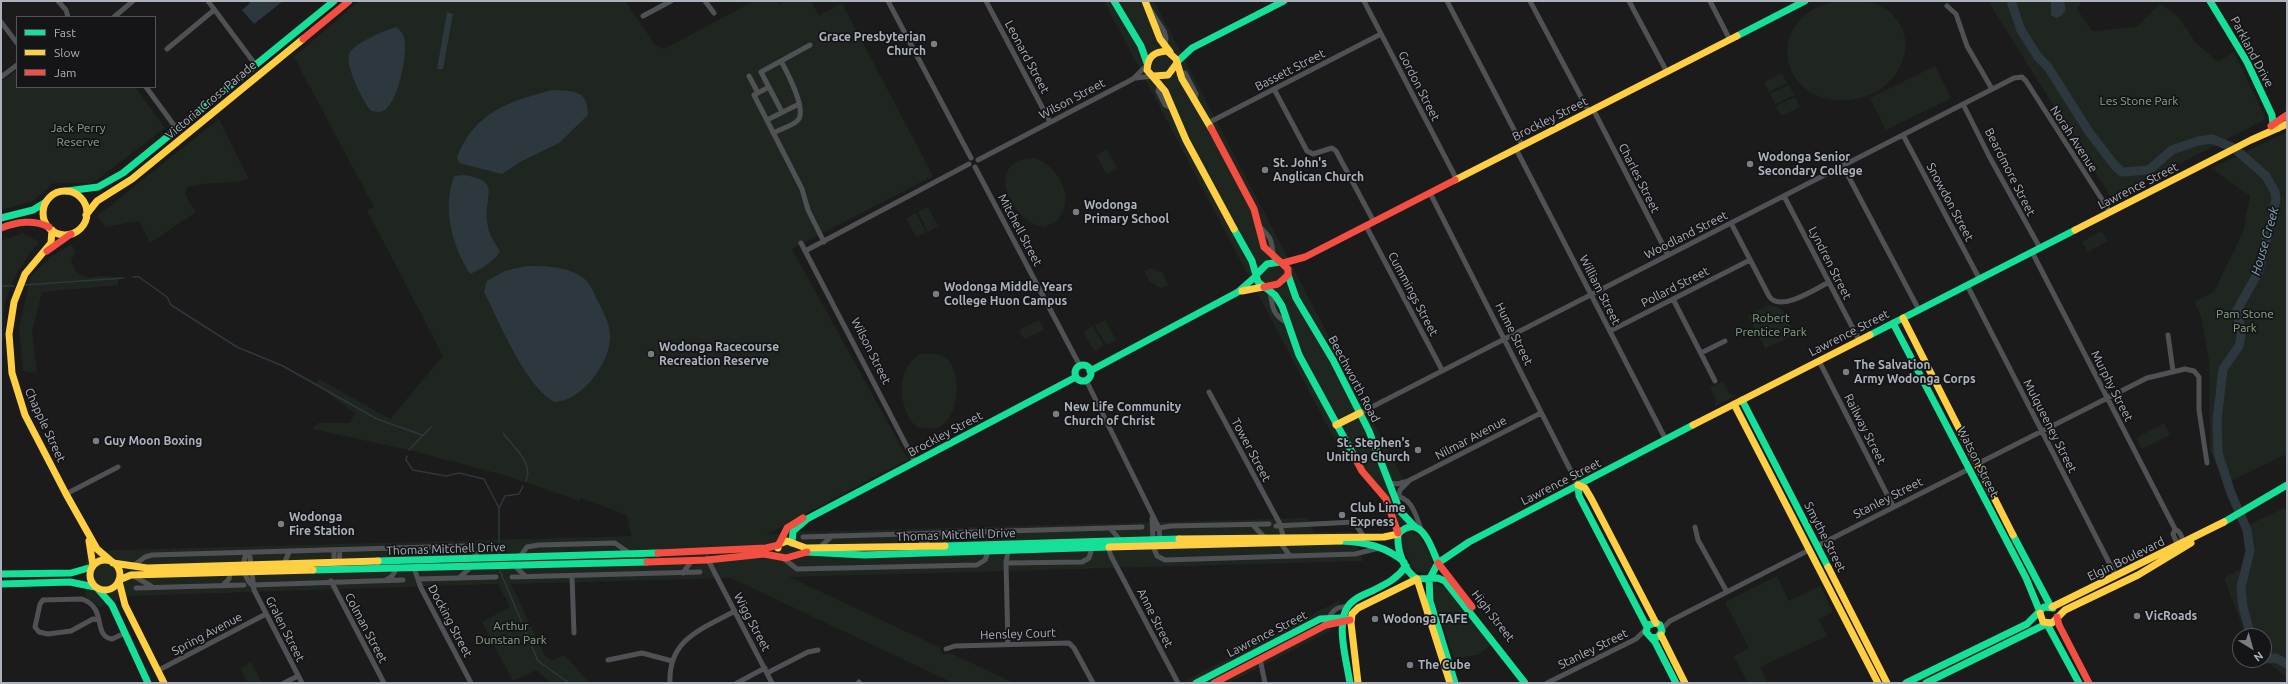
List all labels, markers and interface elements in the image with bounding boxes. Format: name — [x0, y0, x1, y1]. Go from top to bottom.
street label: Parkland Drive — [2227, 14, 2277, 90]
legend — [16, 16, 156, 88]
street label: Leonard Street — [1002, 18, 1052, 96]
text: Fast — [54, 26, 76, 39]
place label: Grace Presbyterian Church — [819, 30, 926, 58]
marker: Grace Presbyterian Church — [929, 39, 939, 49]
text: Slow — [54, 46, 80, 59]
street label: Bassett Street — [1253, 46, 1327, 94]
street label: Gordon Street — [1395, 49, 1443, 123]
street label: Victoria Cross Parade — [163, 58, 259, 142]
text: Jam — [54, 66, 76, 79]
street label: Wilson Street — [1037, 76, 1107, 122]
street label: Brockley Street — [1510, 94, 1590, 144]
park label: Les Stone Park — [2100, 94, 2178, 108]
street label: Norah Avenue — [2047, 103, 2101, 175]
park label: Jack Perry Reserve — [50, 121, 106, 149]
street label: Beardmore Street — [1982, 126, 2038, 218]
street label: Charles Street — [1615, 141, 1663, 215]
place label: Wodonga Senior Secondary College — [1758, 150, 1863, 178]
place label: St. John's Anglican Church — [1273, 156, 1364, 184]
marker: Wodonga Senior Secondary College — [1745, 159, 1755, 169]
street label: Snowdon Street — [1923, 160, 1977, 244]
street label: Lawrence Street — [2096, 160, 2180, 212]
marker: St. John's Anglican Church — [1260, 165, 1270, 175]
street label: Mitchell Street — [995, 191, 1045, 269]
place label: Wodonga Primary School — [1084, 198, 1169, 226]
water label: House Creek — [2248, 205, 2282, 277]
marker: Wodonga Primary School — [1071, 207, 1081, 217]
street label: Woodland Street — [1642, 208, 1730, 262]
street label: Lyndren Street — [1805, 224, 1855, 302]
street label: Cummings Street — [1385, 250, 1441, 338]
street label: William Street — [1576, 253, 1624, 327]
street label: Pollard Street — [1639, 264, 1711, 310]
place label: Wodonga Middle Years College Huon Campus — [944, 280, 1073, 308]
marker: Wodonga Middle Years College Huon Campus — [931, 289, 941, 299]
street label: Hume Street — [1492, 300, 1536, 368]
street label: Lawrence Street — [1807, 307, 1891, 359]
park label: Pam Stone Park — [2216, 307, 2274, 335]
park label: Robert Prentice Park — [1735, 311, 1807, 339]
street label: Wilson Street — [848, 315, 894, 387]
street label: Beechworth Road — [1325, 333, 1383, 425]
place label: Wodonga Racecourse Recreation Reserve — [659, 340, 779, 368]
street label: Murphy Street — [2088, 348, 2136, 424]
marker: Wodonga Racecourse Recreation Reserve — [646, 349, 656, 359]
place label: The Salvation Army Wodonga Corps — [1854, 358, 1976, 386]
marker: The Salvation Army Wodonga Corps — [1841, 367, 1851, 377]
street label: Mulqueeney Street — [2020, 377, 2080, 475]
street label: Chapple Street — [21, 386, 69, 464]
street label: Railway Street — [1841, 391, 1889, 467]
place label: New Life Community Church of Christ — [1064, 400, 1181, 428]
street label: Brockley Street — [905, 408, 985, 460]
marker: New Life Community Church of Christ — [1051, 409, 1061, 419]
street label: Nilmar Avenue — [1433, 413, 1509, 463]
street label: Tower Street — [1228, 416, 1274, 484]
street label: Watson Street — [1954, 424, 2002, 500]
place label: Guy Moon Boxing — [104, 434, 202, 448]
marker: Guy Moon Boxing — [91, 436, 101, 446]
place label: St. Stephen's Uniting Church — [1326, 436, 1410, 464]
marker: St. Stephen's Uniting Church — [1413, 445, 1423, 455]
street label: Lawrence Street — [1519, 456, 1603, 508]
street label: Stanley Street — [1851, 474, 1925, 522]
street label: Smythe Street — [1801, 499, 1849, 575]
place label: Club Lime Express — [1350, 501, 1406, 529]
place label: Wodonga Fire Station — [289, 510, 355, 538]
marker: Club Lime Express — [1337, 510, 1347, 520]
marker: Wodonga Fire Station — [276, 519, 286, 529]
street label: Thomas Mitchell Drive — [896, 526, 1016, 544]
street label: Elgin Boulevard — [2085, 534, 2167, 584]
street label: Thomas Mitchell Drive — [386, 540, 506, 558]
street label: Docking Street — [425, 582, 475, 660]
street label: Anne Street — [1134, 586, 1176, 650]
street label: High Street — [1468, 587, 1518, 645]
street label: Wigg Street — [731, 590, 773, 654]
street label: Colman Street — [342, 591, 390, 665]
street label: Gralen Street — [262, 594, 308, 664]
street label: Lawrence Street — [1225, 608, 1309, 660]
street label: Spring Avenue — [169, 609, 245, 659]
place label: VicRoads — [2145, 609, 2197, 623]
marker: VicRoads — [2132, 611, 2142, 621]
place label: Wodonga TAFE — [1383, 612, 1468, 626]
marker: Wodonga TAFE — [1370, 614, 1380, 624]
park label: Arthur Dunstan Park — [475, 619, 547, 647]
street label: Hensley Court — [980, 625, 1056, 643]
street label: Stanley Street — [1556, 626, 1630, 672]
north arrow — [2232, 628, 2272, 668]
text: N — [2252, 650, 2266, 664]
place label: The Cube — [1418, 658, 1471, 672]
marker: The Cube — [1405, 660, 1415, 670]

